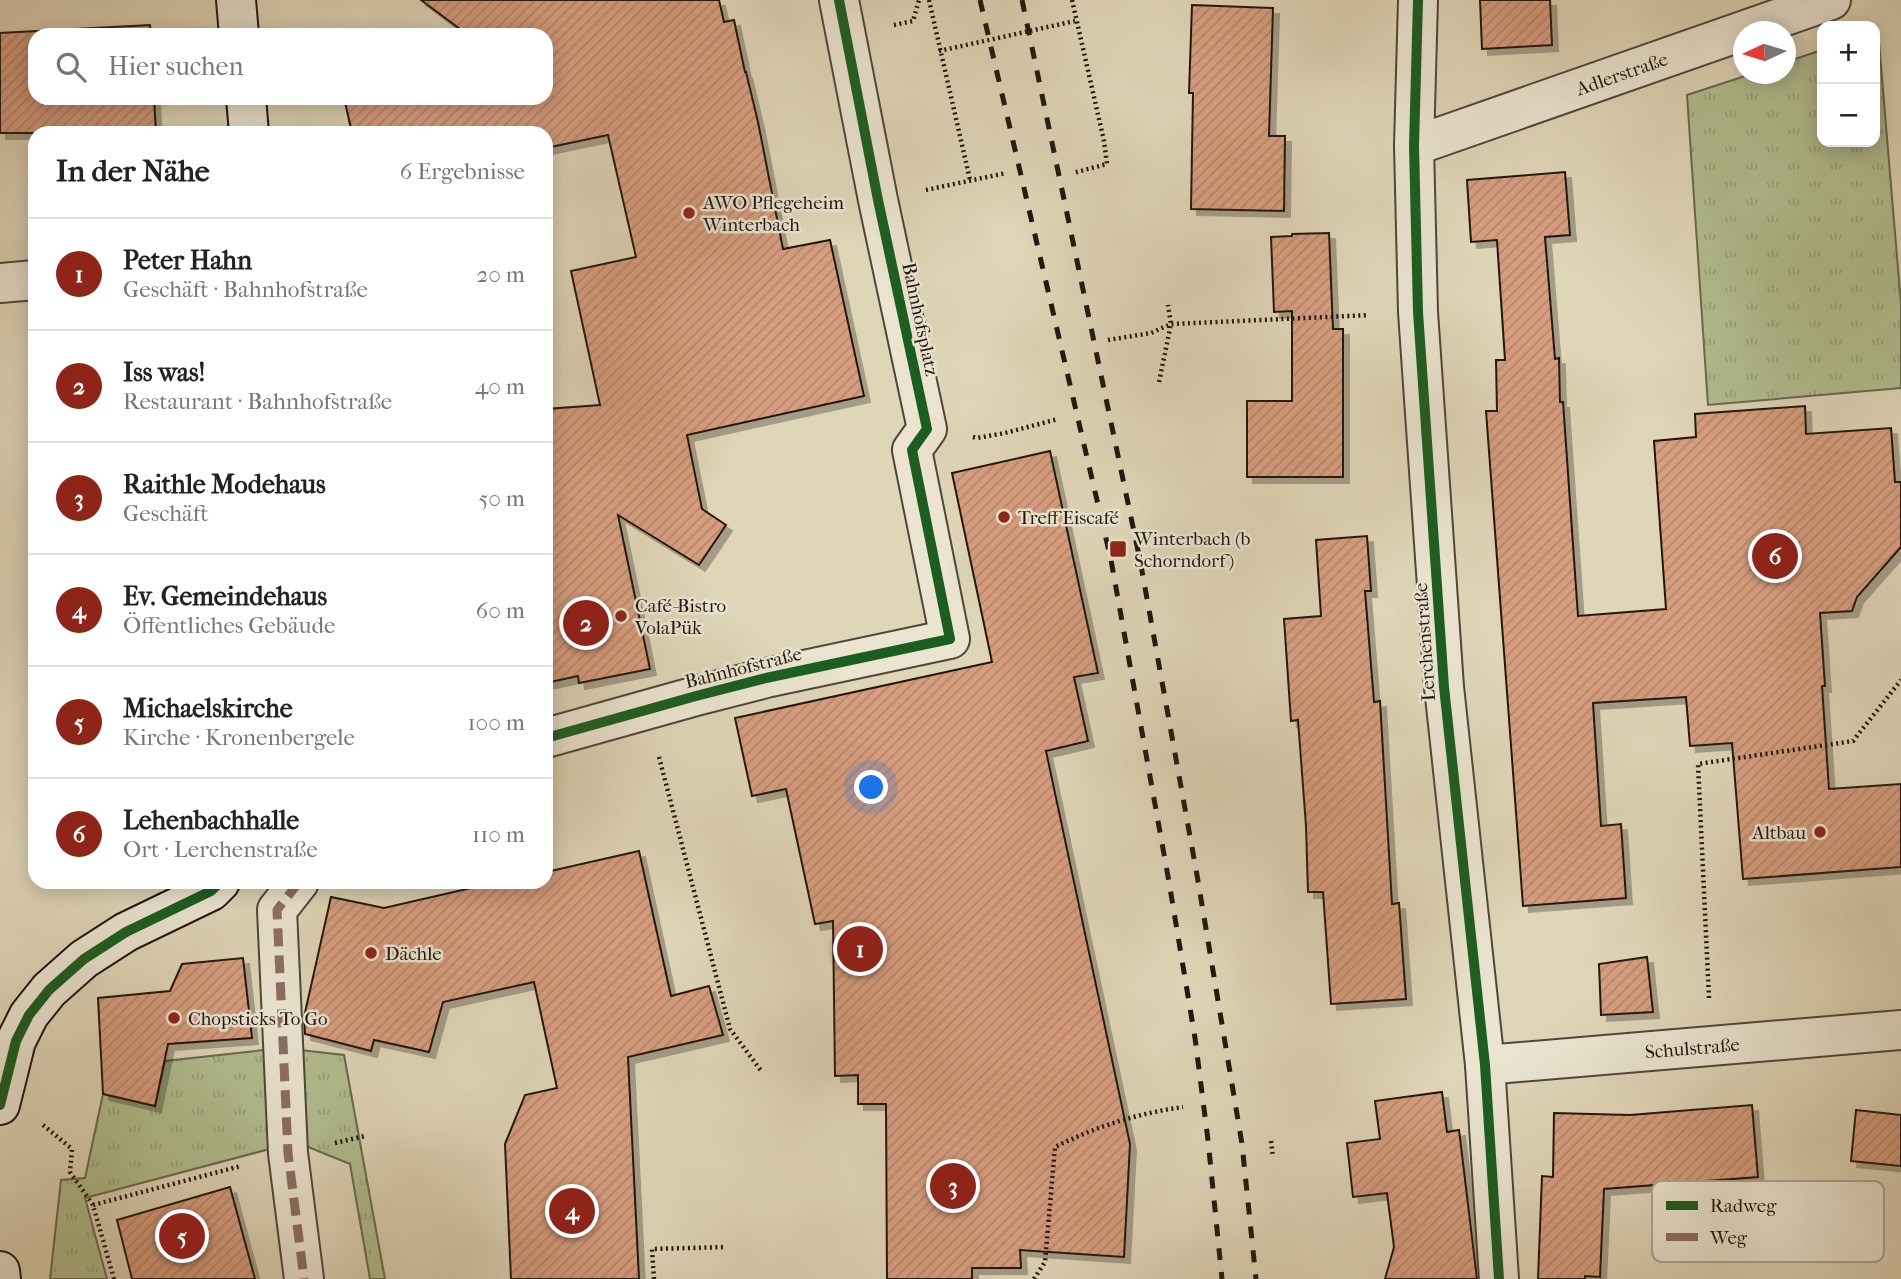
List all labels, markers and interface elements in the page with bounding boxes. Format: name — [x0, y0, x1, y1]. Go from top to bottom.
north arrow — [1733, 21, 1796, 84]
map controls — [1817, 21, 1880, 147]
button: + — [1817, 21, 1880, 84]
search box — [28, 28, 553, 105]
icon: search — [52, 48, 90, 86]
street label: Adlerstraße — [1572, 48, 1671, 101]
text: Hier suchen — [108, 51, 244, 82]
button: − — [1817, 84, 1880, 147]
text: In der Nähe — [56, 154, 210, 189]
text: 6 Ergebnisse — [400, 158, 525, 185]
place label: AWO Pflegeheim Winterbach — [702, 192, 844, 236]
marker: AWO Pflegeheim Winterbach — [681, 205, 697, 221]
text: Peter Hahn — [123, 245, 252, 276]
street label: Bahnhofsplatz — [897, 260, 943, 378]
text: 1 — [75, 261, 83, 288]
text: 20 m — [476, 261, 525, 288]
text: Geschäft · Bahnhofstraße — [123, 276, 368, 303]
text: Iss was! — [123, 357, 206, 388]
text: 2 — [73, 373, 85, 400]
text: 40 m — [475, 373, 525, 400]
text: Restaurant · Bahnhofstraße — [123, 388, 392, 415]
text: Raithle Modehaus — [123, 469, 326, 500]
text: 3 — [74, 485, 84, 512]
text: 50 m — [478, 485, 525, 512]
text: Geschäft — [123, 500, 209, 527]
place label: Treff Eiscafé — [1018, 507, 1119, 529]
marker: Treff Eiscafé — [996, 509, 1012, 525]
place label: Winterbach (b Schorndorf) — [1133, 528, 1251, 572]
pin: 6 — [1752, 530, 1798, 582]
marker: Winterbach (b Schorndorf) — [1108, 539, 1128, 559]
text: Ev. Gemeindehaus — [123, 581, 327, 612]
street label: Lerchenstraße — [1410, 582, 1440, 702]
place label: Café-Bistro VolaPük — [634, 595, 727, 639]
text: 4 — [72, 597, 86, 624]
text: 60 m — [476, 597, 525, 624]
pin: 2 — [563, 597, 609, 649]
marker: Café-Bistro VolaPük — [613, 608, 629, 624]
text: Öffentliches Gebäude — [123, 612, 335, 639]
street label: Bahnhofstraße — [683, 643, 804, 693]
text: Michaelskirche — [123, 693, 293, 724]
text: 5 — [74, 709, 84, 736]
text: 100 m — [467, 709, 525, 736]
text: Kirche · Kronenbergele — [123, 724, 355, 751]
your location — [854, 770, 888, 804]
text: Lehenbachhalle — [123, 805, 299, 836]
text: 6 — [73, 821, 85, 848]
text: 110 m — [472, 821, 525, 848]
place label: Altbau — [1751, 822, 1806, 844]
marker: Altbau — [1812, 824, 1828, 840]
text: Ort · Lerchenstraße — [123, 836, 318, 863]
pin: 1 — [837, 923, 883, 975]
place label: Dächle — [385, 943, 442, 965]
marker: Dächle — [363, 945, 379, 961]
place label: Chopsticks To Go — [188, 1008, 328, 1030]
marker: Chopsticks To Go — [166, 1010, 182, 1026]
street label: Schulstraße — [1644, 1034, 1741, 1064]
pin: 3 — [930, 1160, 976, 1212]
legend — [1652, 1181, 1884, 1262]
pin: 4 — [549, 1185, 595, 1237]
text: Radweg — [1710, 1195, 1777, 1217]
pin: 5 — [159, 1210, 205, 1262]
text: Weg — [1709, 1227, 1748, 1249]

